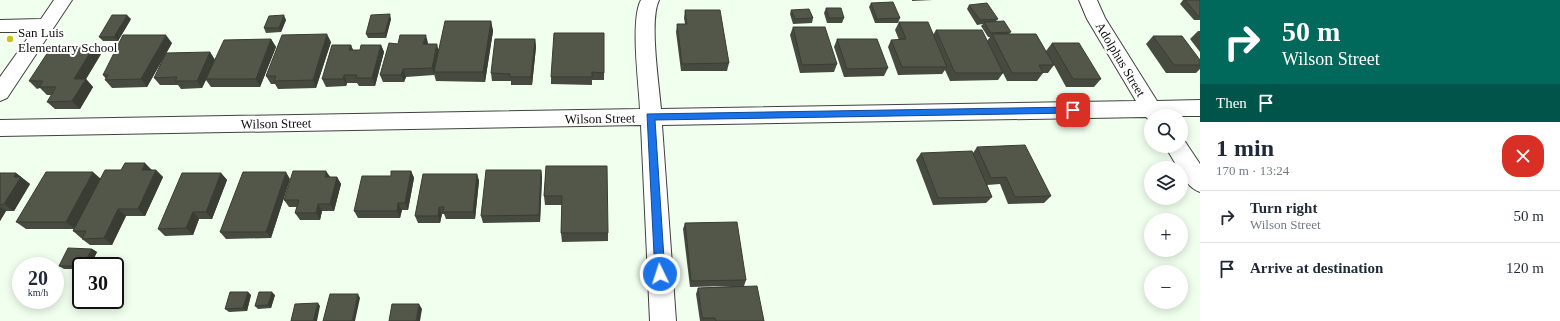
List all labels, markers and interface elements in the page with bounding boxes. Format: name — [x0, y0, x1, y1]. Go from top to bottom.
icon: right — [1216, 16, 1268, 68]
text: 50 m — [1282, 16, 1340, 47]
street label: Adolphus Street — [1092, 19, 1149, 100]
place label: San Luis Elementary School — [18, 25, 118, 55]
marker: San Luis Elementary School — [5, 34, 15, 44]
text: Wilson Street — [1282, 49, 1380, 69]
icon: arrive — [1255, 92, 1277, 114]
pin — [1056, 93, 1090, 127]
text: Then — [1216, 95, 1247, 111]
icon: arrive — [1062, 99, 1084, 121]
map controls — [1144, 109, 1188, 309]
button: search — [1144, 109, 1188, 153]
street label: Wilson Street — [565, 110, 636, 127]
street label: Wilson Street — [241, 115, 312, 132]
text: 1 min — [1216, 135, 1274, 161]
button: close — [1502, 135, 1544, 177]
button: layers — [1144, 161, 1188, 205]
text: 170 m · 13:24 — [1216, 163, 1289, 178]
text: Turn right — [1250, 200, 1317, 216]
icon: right — [1216, 206, 1238, 228]
text: 50 m — [1514, 208, 1544, 224]
button: + — [1144, 213, 1188, 257]
text: Wilson Street — [1250, 217, 1321, 232]
position arrow — [639, 253, 681, 295]
speed limit sign: 30 — [72, 257, 124, 309]
icon: arrive — [1216, 258, 1238, 280]
text: Arrive at destination — [1250, 260, 1383, 276]
text: 120 m — [1506, 260, 1544, 276]
button: − — [1144, 265, 1188, 309]
text: 20 — [28, 267, 48, 289]
text: km/h — [28, 287, 48, 298]

